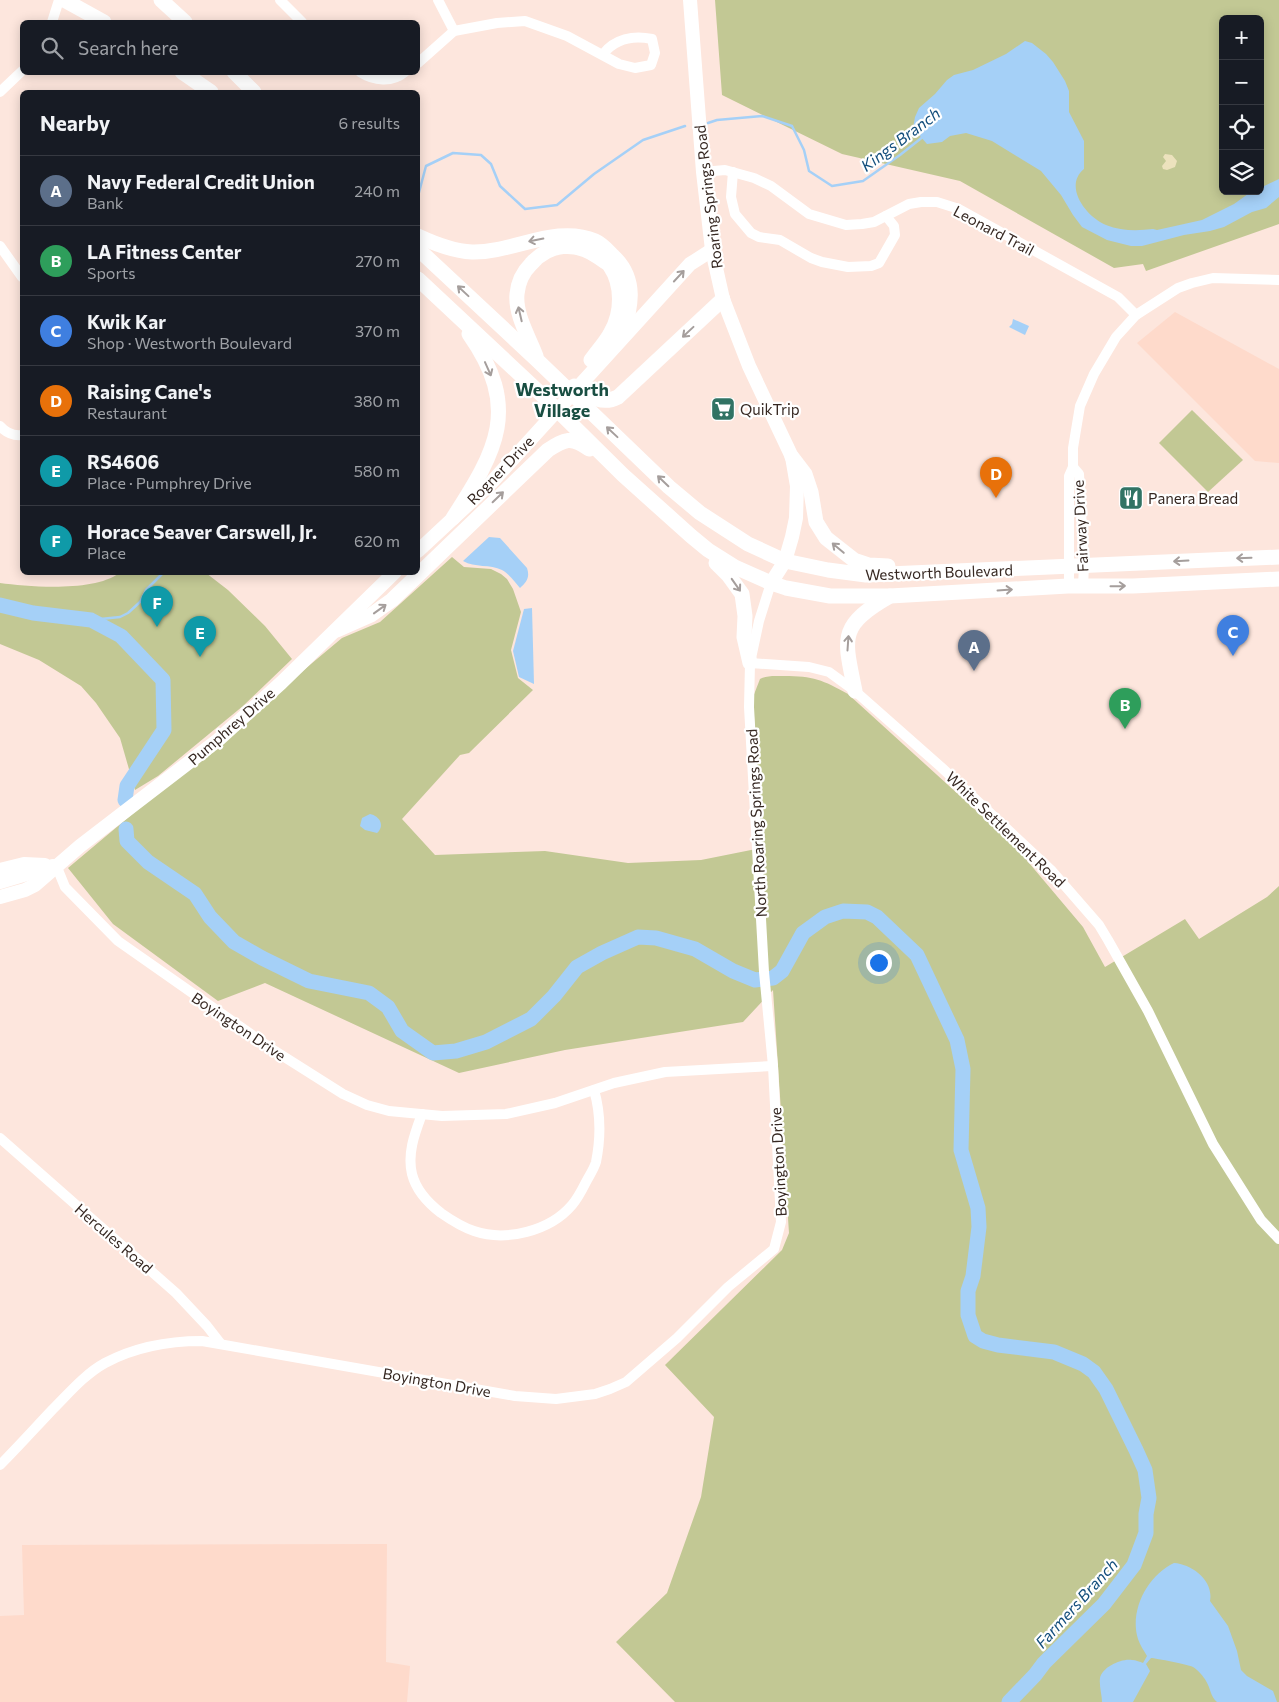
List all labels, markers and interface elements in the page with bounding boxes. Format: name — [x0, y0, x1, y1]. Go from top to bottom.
map controls — [1219, 15, 1264, 195]
button: + — [1219, 15, 1264, 60]
search box — [20, 20, 420, 75]
icon: search — [38, 34, 66, 62]
text: Search here — [78, 36, 178, 59]
button: − — [1219, 60, 1264, 105]
water label: Kings Branch — [857, 103, 943, 175]
button: locate — [1219, 105, 1264, 150]
text: Nearby — [40, 110, 110, 135]
text: 6 results — [339, 113, 400, 132]
street label: Roaring Springs Road — [690, 124, 726, 270]
button: layers — [1219, 150, 1264, 195]
text: Navy Federal Credit Union — [87, 170, 315, 193]
text: A — [50, 181, 62, 200]
text: 240 m — [354, 181, 400, 200]
text: Bank — [87, 193, 124, 212]
street label: Leonard Trail — [951, 201, 1037, 259]
one-way arrow — [528, 236, 544, 246]
text: LA Fitness Center — [87, 240, 242, 263]
text: B — [51, 251, 61, 270]
text: 270 m — [355, 251, 400, 270]
text: Sports — [87, 263, 136, 282]
one-way arrow — [673, 269, 685, 282]
one-way arrow — [457, 285, 469, 297]
one-way arrow — [515, 307, 525, 323]
text: Kwik Kar — [87, 310, 166, 333]
text: C — [51, 321, 61, 340]
text: 370 m — [355, 321, 400, 340]
one-way arrow — [681, 326, 694, 338]
text: Shop · Westworth Boulevard — [87, 333, 292, 352]
one-way arrow — [484, 361, 493, 376]
district label: Westworth Village — [515, 378, 609, 421]
text: Raising Cane's — [87, 380, 212, 403]
text: D — [50, 391, 62, 410]
text: 380 m — [354, 391, 400, 410]
supermarket icon: QuikTrip — [710, 396, 736, 422]
place label: QuikTrip — [740, 400, 800, 418]
text: Restaurant — [87, 403, 167, 422]
one-way arrow — [606, 426, 619, 438]
street label: Rogner Drive — [463, 432, 537, 508]
text: RS4606 — [87, 450, 159, 473]
pin: D — [980, 457, 1012, 498]
text: E — [51, 461, 61, 480]
text: 580 m — [354, 461, 400, 480]
text: Place · Pumphrey Drive — [87, 473, 252, 492]
one-way arrow — [657, 475, 669, 487]
street label: Fairway Drive — [1069, 479, 1091, 573]
restaurant icon: Panera Bread — [1118, 485, 1144, 511]
place label: Panera Bread — [1148, 489, 1238, 507]
one-way arrow — [492, 491, 504, 503]
text: Horace Seaver Carswell, Jr. — [87, 520, 317, 543]
text: F — [51, 531, 61, 550]
text: 620 m — [354, 531, 400, 550]
one-way arrow — [832, 542, 845, 553]
text: Place — [87, 543, 126, 562]
one-way arrow — [1237, 554, 1253, 563]
one-way arrow — [1173, 557, 1189, 566]
street label: Westworth Boulevard — [865, 560, 1013, 584]
one-way arrow — [731, 578, 741, 592]
one-way arrow — [1110, 581, 1126, 591]
pin: F — [141, 586, 173, 627]
one-way arrow — [997, 586, 1013, 595]
one-way arrow — [373, 603, 386, 614]
pin: C — [1217, 615, 1249, 656]
pin: E — [184, 616, 216, 657]
pin: A — [958, 630, 990, 671]
one-way arrow — [843, 636, 852, 652]
street label: Pumphrey Drive — [184, 684, 278, 768]
pin: B — [1109, 688, 1141, 729]
street label: North Roaring Springs Road — [742, 728, 770, 918]
street label: White Settlement Road — [943, 767, 1069, 891]
your location — [866, 950, 892, 976]
street label: Boyington Drive — [189, 988, 289, 1064]
street label: Boyington Drive — [766, 1107, 790, 1217]
street label: Hercules Road — [71, 1199, 157, 1277]
street label: Boyington Drive — [382, 1364, 493, 1400]
water label: Farmers Branch — [1031, 1554, 1121, 1652]

